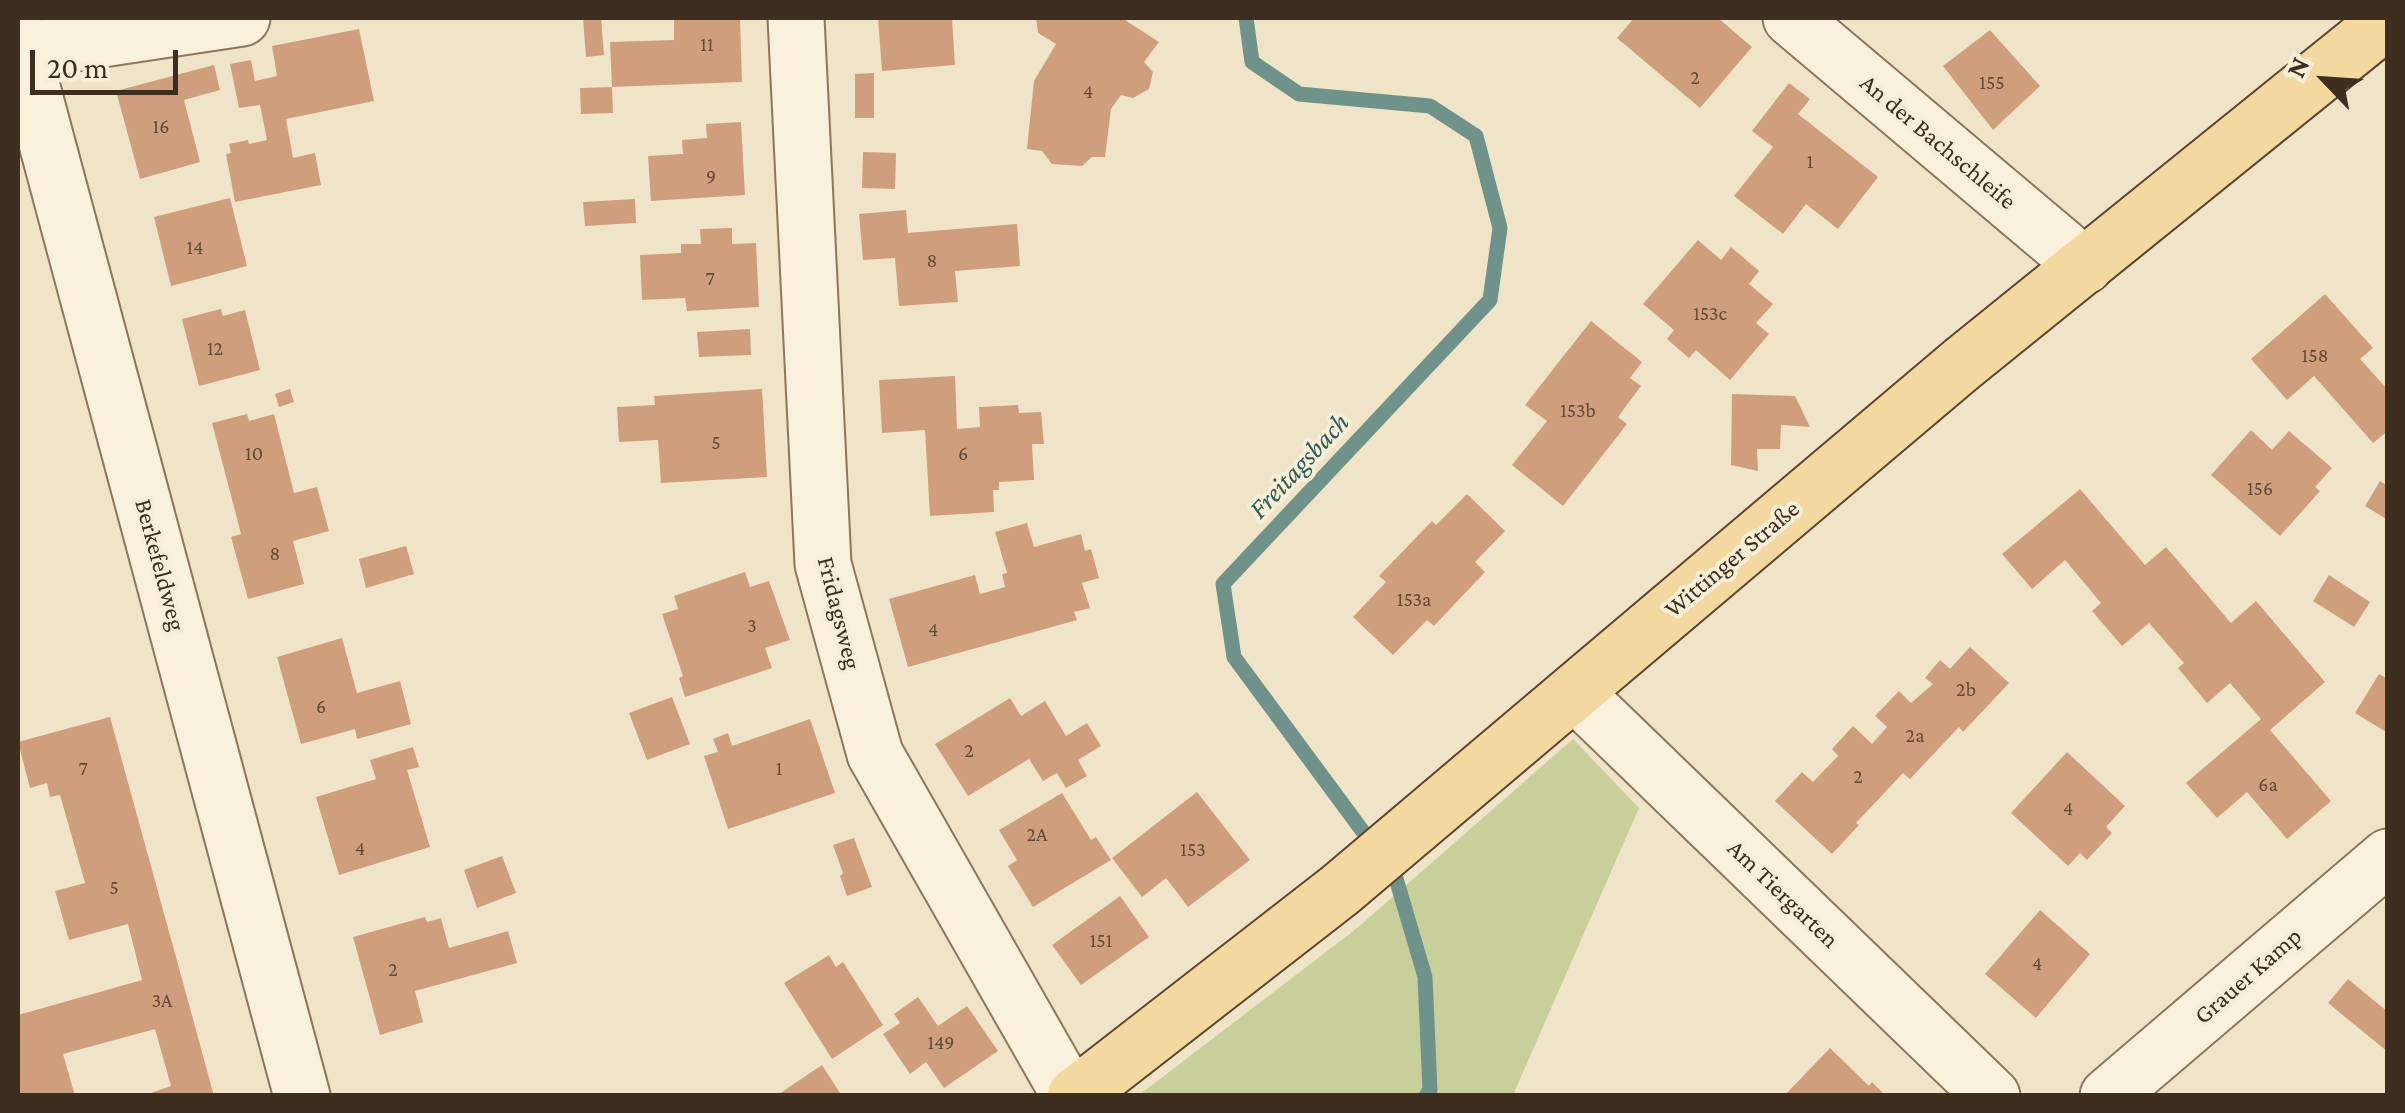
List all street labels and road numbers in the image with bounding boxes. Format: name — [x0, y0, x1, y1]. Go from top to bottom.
street label: An der Bachschleife — [1854, 68, 2022, 216]
street label: Wittinger Straße — [1658, 494, 1806, 624]
street label: Berkefeldweg — [128, 496, 192, 634]
street label: Fridagsweg — [811, 553, 867, 673]
street label: Am Tiergarten — [1721, 833, 1845, 955]
street label: Grauer Kamp — [2188, 921, 2308, 1031]

